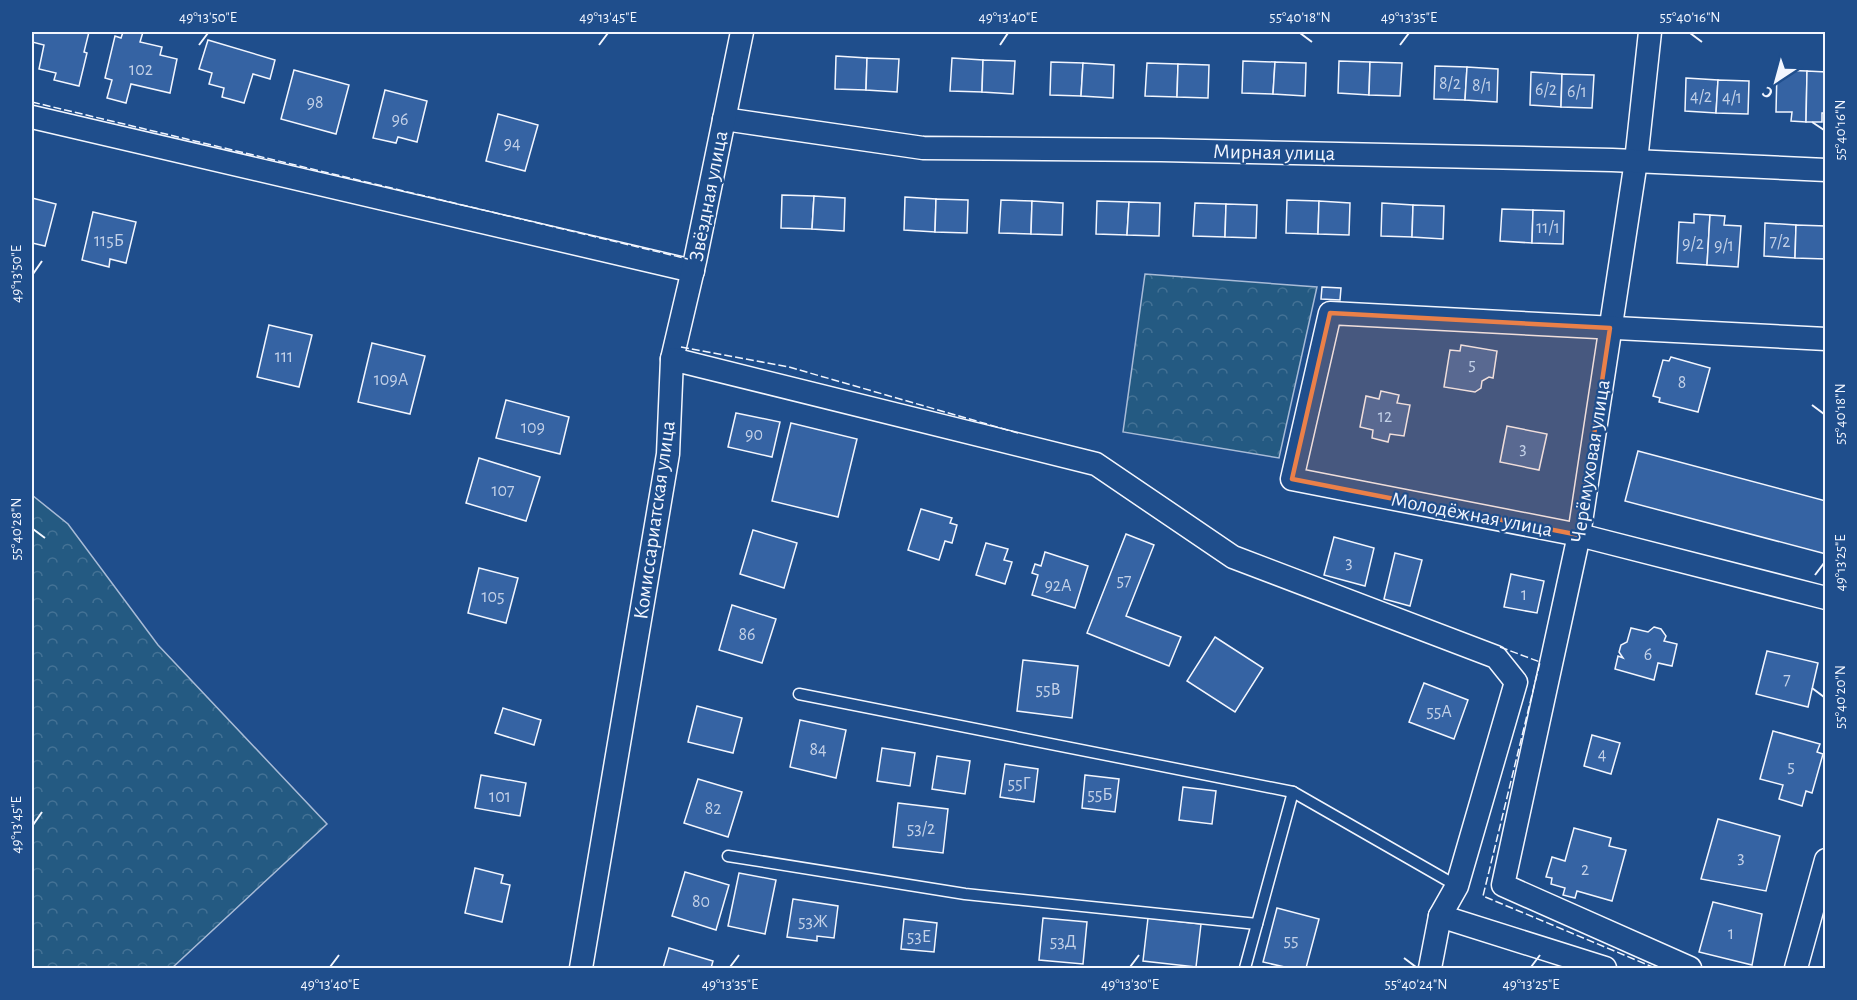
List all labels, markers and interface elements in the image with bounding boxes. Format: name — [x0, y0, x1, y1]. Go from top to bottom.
text: 49°13'50"E — [179, 10, 237, 25]
text: 49°13'45"E — [579, 10, 637, 25]
text: 49°13'40"E — [978, 10, 1038, 25]
text: 55°40'18"N — [1269, 10, 1331, 25]
text: 49°13'35"E — [1381, 10, 1437, 25]
text: 55°40'16"N — [1659, 10, 1721, 25]
north arrow — [1746, 51, 1806, 111]
house number: 102 — [129, 61, 153, 79]
house number: 8/2 — [1439, 75, 1461, 93]
house number: 8/1 — [1472, 77, 1492, 95]
house number: 6/2 — [1535, 81, 1557, 99]
house number: 6/1 — [1567, 83, 1587, 101]
text: С — [1759, 83, 1776, 101]
house number: 4/2 — [1690, 88, 1712, 106]
house number: 4/1 — [1722, 89, 1742, 107]
house number: 98 — [307, 94, 324, 112]
text: 55°40'16"N — [1833, 99, 1848, 161]
house number: 96 — [392, 111, 408, 129]
street label: Звёздная улица — [686, 129, 732, 263]
house number: 94 — [503, 135, 521, 153]
street label: Мирная улица — [1213, 141, 1336, 164]
house number: 11/1 — [1536, 219, 1560, 237]
house number: 115Б — [94, 232, 124, 250]
house number: 7/2 — [1770, 233, 1790, 251]
house number: 9/2 — [1682, 235, 1704, 253]
house number: 9/1 — [1714, 237, 1734, 255]
text: 49°13'50"E — [9, 245, 24, 303]
house number: 111 — [275, 348, 293, 366]
house number: 5 — [1468, 356, 1476, 374]
house number: 109А — [374, 371, 409, 389]
house number: 8 — [1678, 374, 1686, 392]
street label: Черёмуховая улица — [1567, 378, 1614, 544]
text: 55°40'18"N — [1833, 383, 1848, 445]
house number: 12 — [1378, 408, 1392, 426]
house number: 109 — [521, 419, 545, 437]
street label: Комиссариатская улица — [630, 419, 679, 621]
house number: 90 — [745, 426, 763, 444]
house number: 3 — [1519, 440, 1527, 458]
house number: 107 — [491, 482, 515, 500]
street label: Молодёжная улица — [1389, 489, 1555, 541]
text: 55°40'28"N — [9, 498, 24, 560]
text: 49°13'25"E — [1833, 534, 1848, 592]
house number: 3 — [1345, 554, 1353, 572]
house number: 57 — [1116, 572, 1132, 590]
house number: 92А — [1044, 577, 1072, 595]
house number: 1 — [1521, 586, 1527, 604]
house number: 105 — [481, 588, 505, 606]
house number: 86 — [739, 626, 756, 644]
house number: 6 — [1644, 646, 1652, 664]
text: 55°40'20"N — [1833, 665, 1848, 729]
house number: 7 — [1783, 671, 1791, 689]
house number: 55В — [1035, 681, 1061, 699]
house number: 55А — [1426, 703, 1452, 721]
house number: 84 — [809, 741, 827, 759]
house number: 4 — [1598, 746, 1607, 764]
house number: 5 — [1787, 758, 1795, 776]
house number: 55Г — [1007, 775, 1031, 793]
house number: 55Б — [1087, 786, 1113, 804]
house number: 101 — [489, 788, 511, 806]
text: 49°13'45"E — [9, 796, 24, 854]
house number: 82 — [705, 800, 721, 818]
house number: 53/2 — [907, 820, 935, 838]
house number: 3 — [1737, 849, 1745, 867]
house number: 2 — [1581, 861, 1589, 879]
house number: 80 — [692, 893, 710, 911]
house number: 53Ж — [798, 913, 828, 931]
house number: 1 — [1728, 925, 1734, 943]
house number: 53Е — [907, 928, 931, 946]
house number: 55 — [1283, 932, 1299, 950]
house number: 53Д — [1050, 933, 1076, 951]
text: 49°13'40"E — [300, 977, 360, 992]
text: 49°13'35"E — [702, 977, 758, 992]
text: 49°13'30"E — [1101, 977, 1159, 992]
text: 55°40'24"N — [1384, 977, 1448, 992]
text: 49°13'25"E — [1502, 977, 1560, 992]

